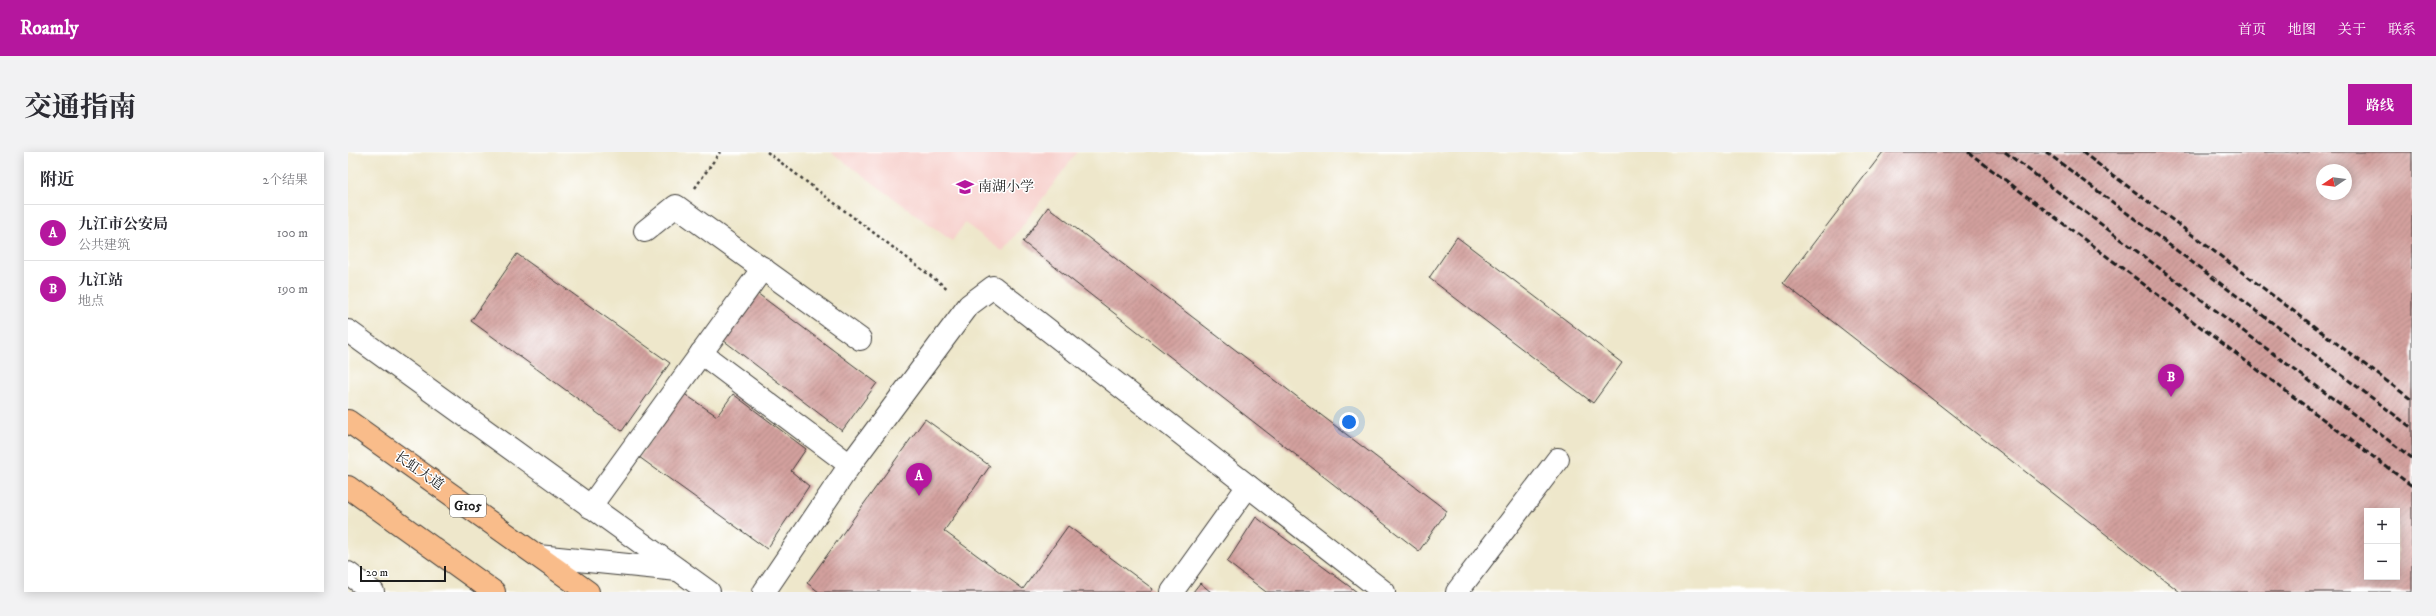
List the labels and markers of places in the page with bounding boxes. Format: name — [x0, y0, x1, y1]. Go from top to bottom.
school or university icon: 南湖小学 — [955, 177, 975, 197]
place label: 南湖小学 — [978, 178, 1034, 196]
pin: B — [2158, 364, 2184, 397]
pin: A — [906, 463, 932, 496]

